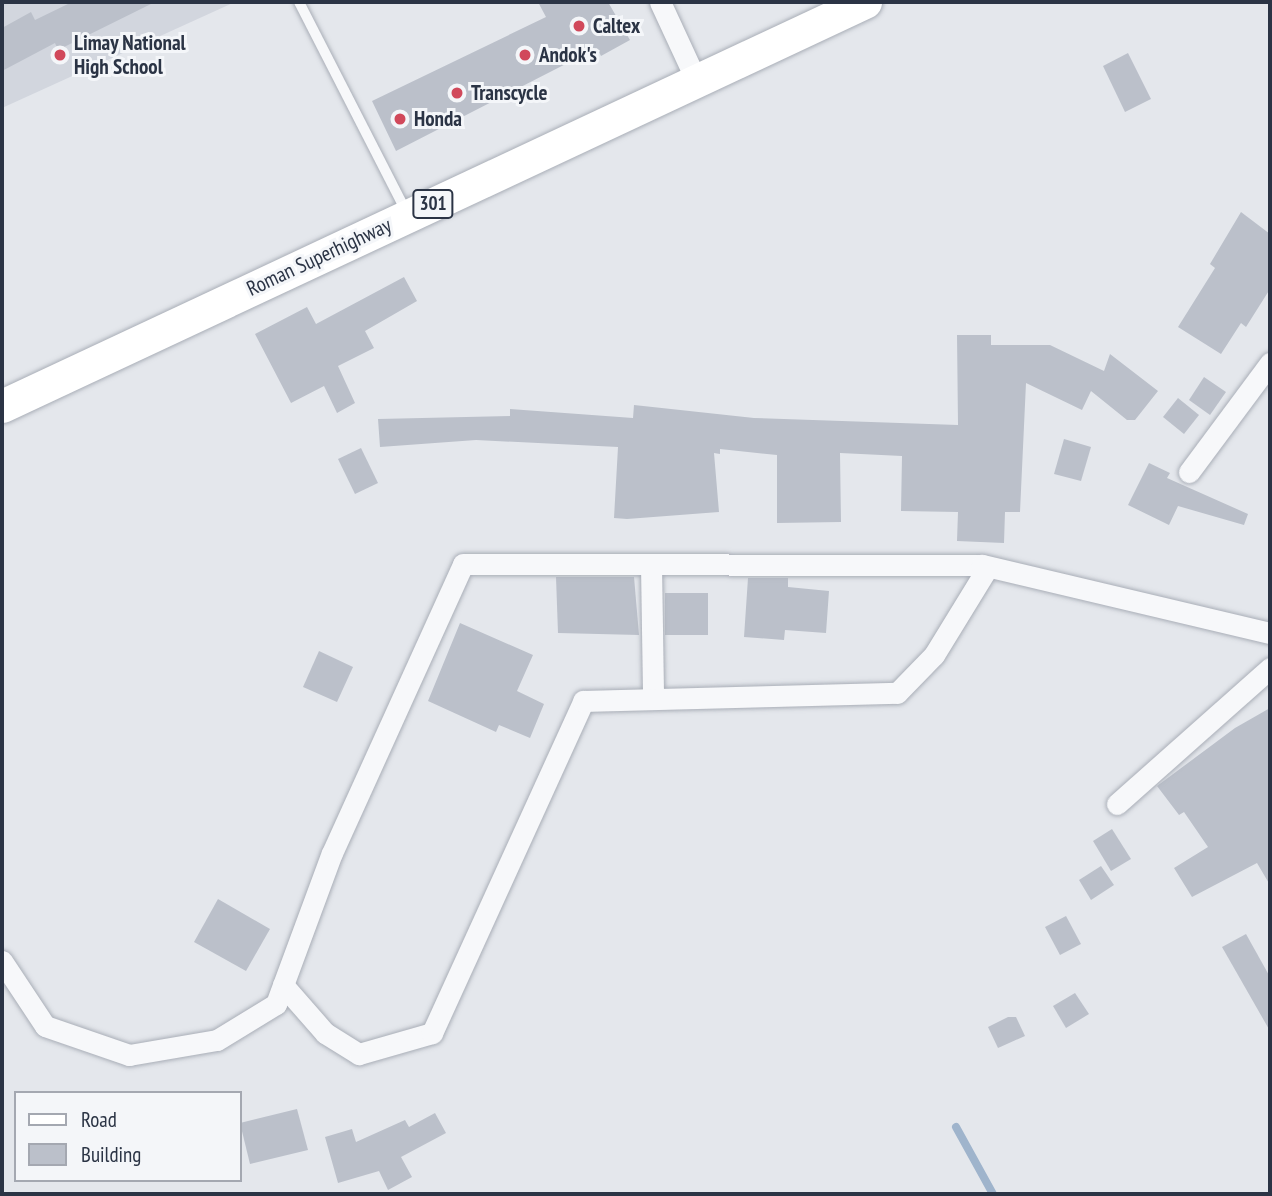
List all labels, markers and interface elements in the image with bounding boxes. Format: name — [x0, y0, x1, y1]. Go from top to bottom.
place label: Caltex — [593, 13, 640, 39]
marker: Caltex — [571, 18, 587, 34]
place label: Limay National High School — [74, 30, 186, 80]
place label: Andok's — [539, 42, 597, 68]
marker: Limay National High School — [52, 47, 68, 63]
marker: Andok's — [517, 47, 533, 63]
place label: Transcycle — [471, 80, 548, 106]
marker: Transcycle — [449, 85, 465, 101]
place label: Honda — [414, 106, 462, 132]
marker: Honda — [392, 111, 408, 127]
road number: 301 — [412, 188, 454, 220]
street label: Roman Superhighway — [243, 213, 395, 301]
legend — [14, 1091, 242, 1182]
text: Road — [81, 1106, 117, 1133]
text: Building — [81, 1141, 141, 1168]

